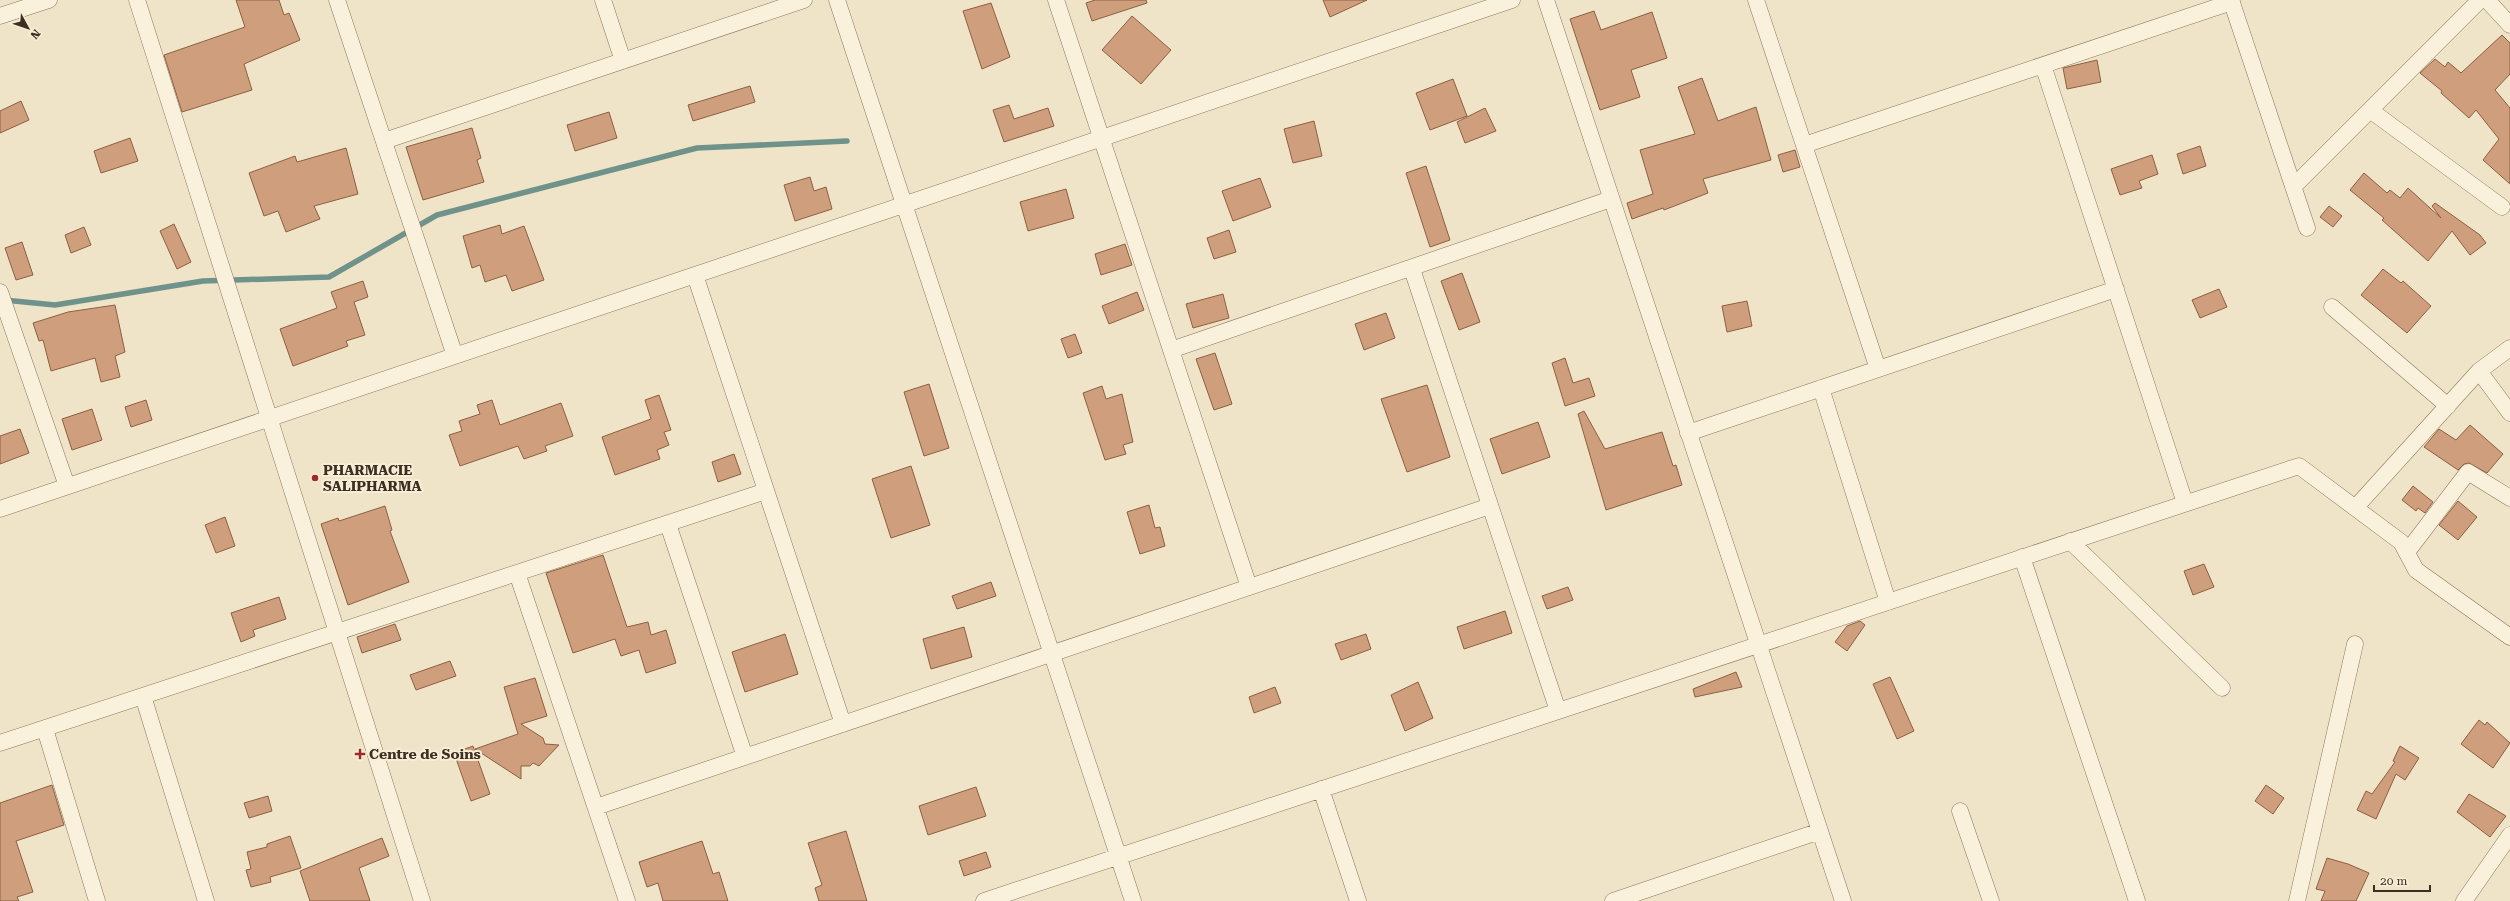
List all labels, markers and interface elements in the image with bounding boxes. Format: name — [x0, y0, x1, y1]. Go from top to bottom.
north arrow — [8, 8, 48, 48]
text: N — [27, 27, 43, 42]
place label: PHARMACIE SALIPHARMA — [323, 462, 422, 494]
marker: PHARMACIE SALIPHARMA — [310, 473, 320, 483]
place label: Centre de Soins — [369, 746, 481, 762]
marker: Centre de Soins — [354, 748, 366, 760]
scale bar — [2374, 867, 2430, 893]
text: 20 m — [2380, 874, 2407, 888]

